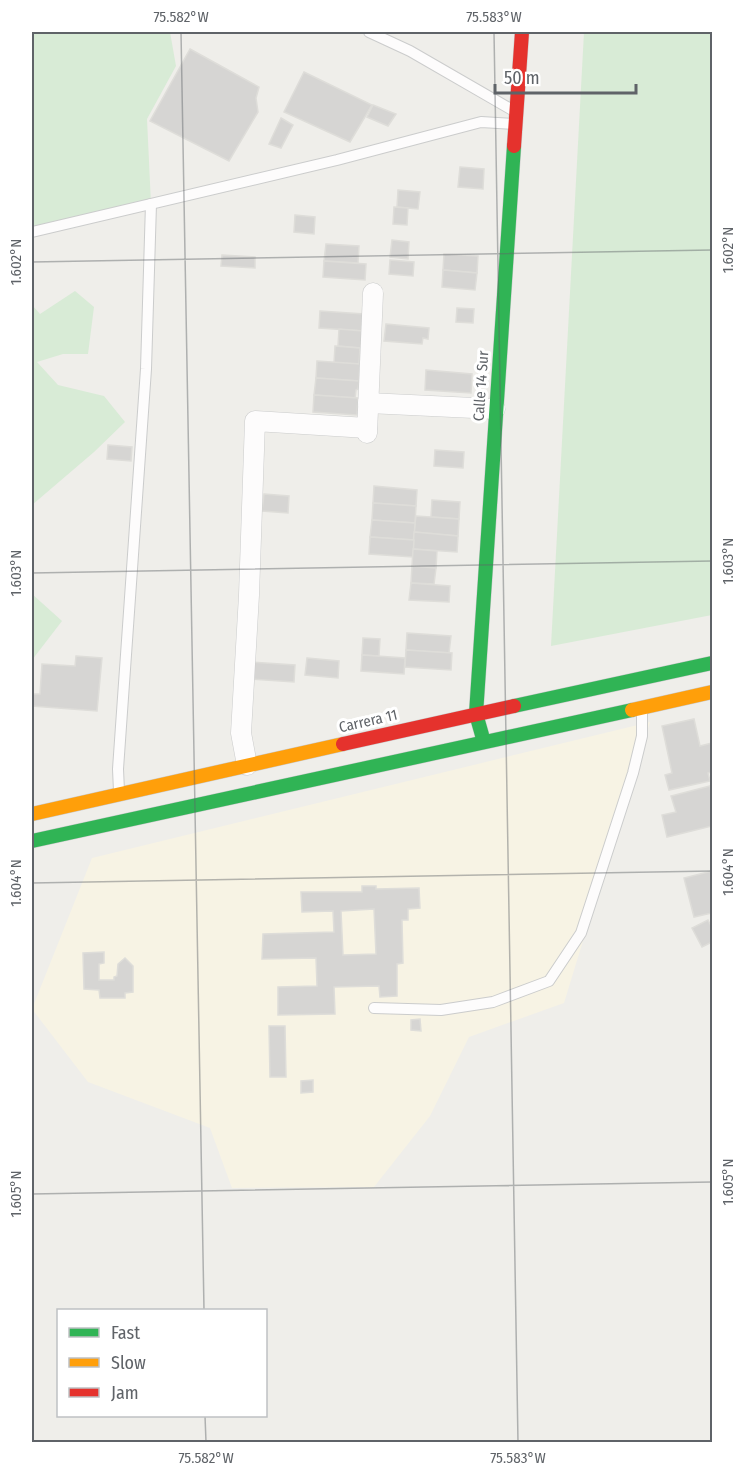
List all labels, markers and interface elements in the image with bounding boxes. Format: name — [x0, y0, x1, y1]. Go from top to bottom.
text: 75.582°W — [153, 8, 209, 26]
text: 75.583°W — [466, 8, 522, 26]
scale bar — [495, 57, 636, 95]
text: 50 m — [504, 67, 540, 89]
text: 1.602°N — [719, 227, 737, 273]
text: 1.602°N — [7, 239, 25, 285]
street label: Calle 14 Sur — [470, 349, 492, 422]
text: 1.603°N — [719, 538, 737, 584]
text: 1.603°N — [7, 550, 25, 596]
street label: Carrera 11 — [337, 706, 399, 736]
text: 1.604°N — [719, 848, 737, 896]
text: 1.604°N — [7, 859, 25, 907]
text: 1.605°N — [719, 1158, 737, 1206]
text: 1.605°N — [7, 1170, 25, 1218]
legend — [57, 1309, 267, 1417]
text: Fast — [111, 1322, 140, 1344]
text: Slow — [111, 1352, 146, 1374]
text: Jam — [111, 1382, 139, 1404]
text: 75.582°W — [178, 1449, 234, 1467]
text: 75.583°W — [490, 1449, 546, 1467]

